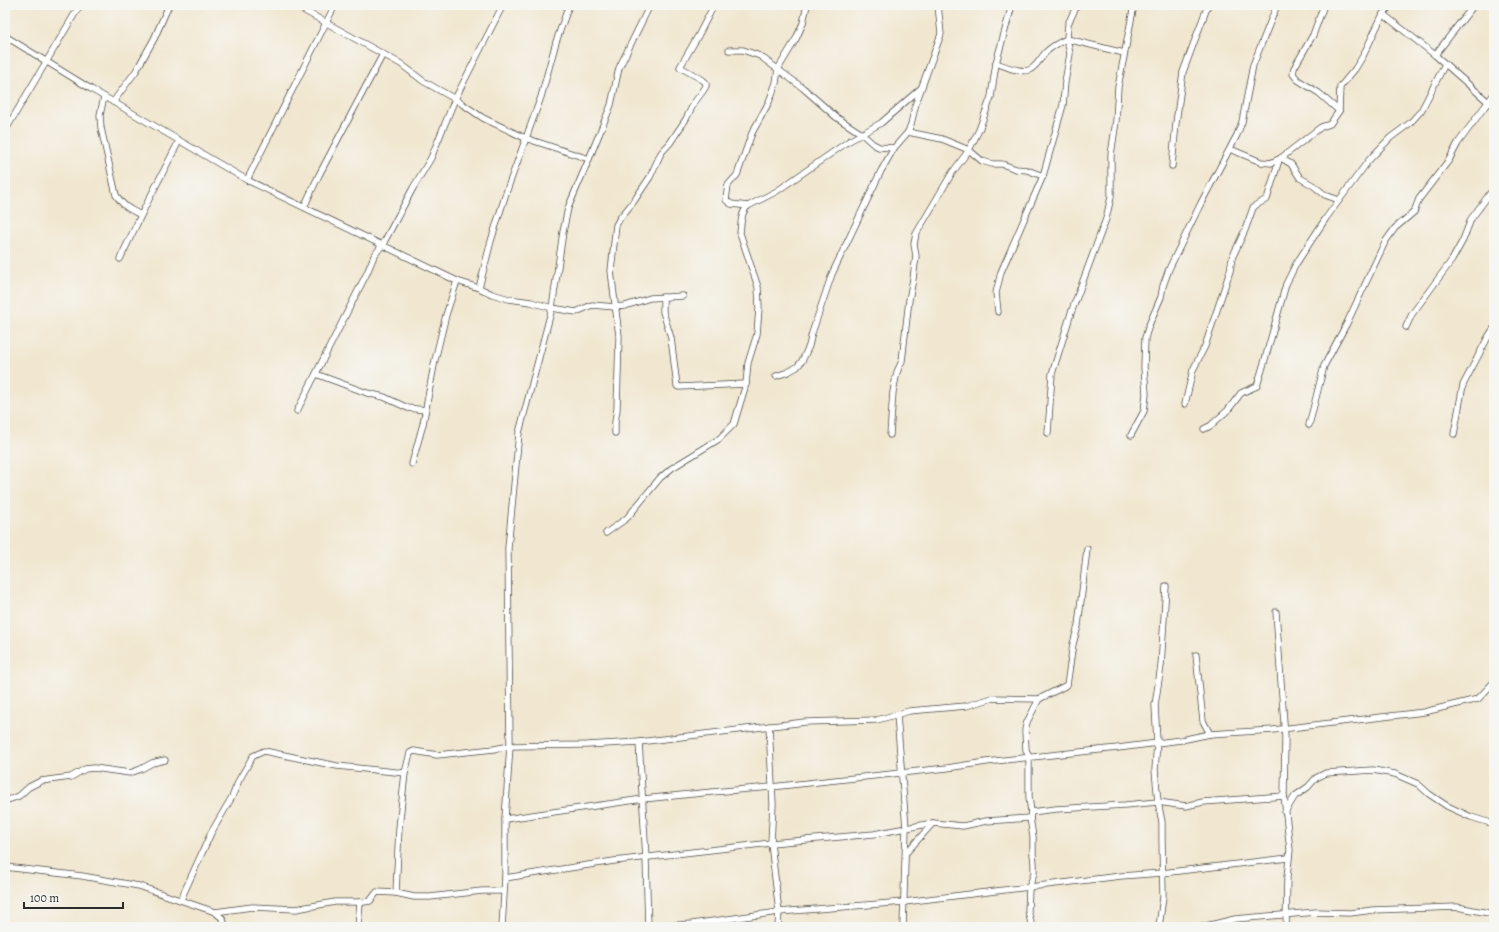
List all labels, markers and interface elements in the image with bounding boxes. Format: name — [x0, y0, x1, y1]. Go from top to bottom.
scale bar — [24, 884, 123, 910]
text: 100 m — [30, 890, 59, 906]

